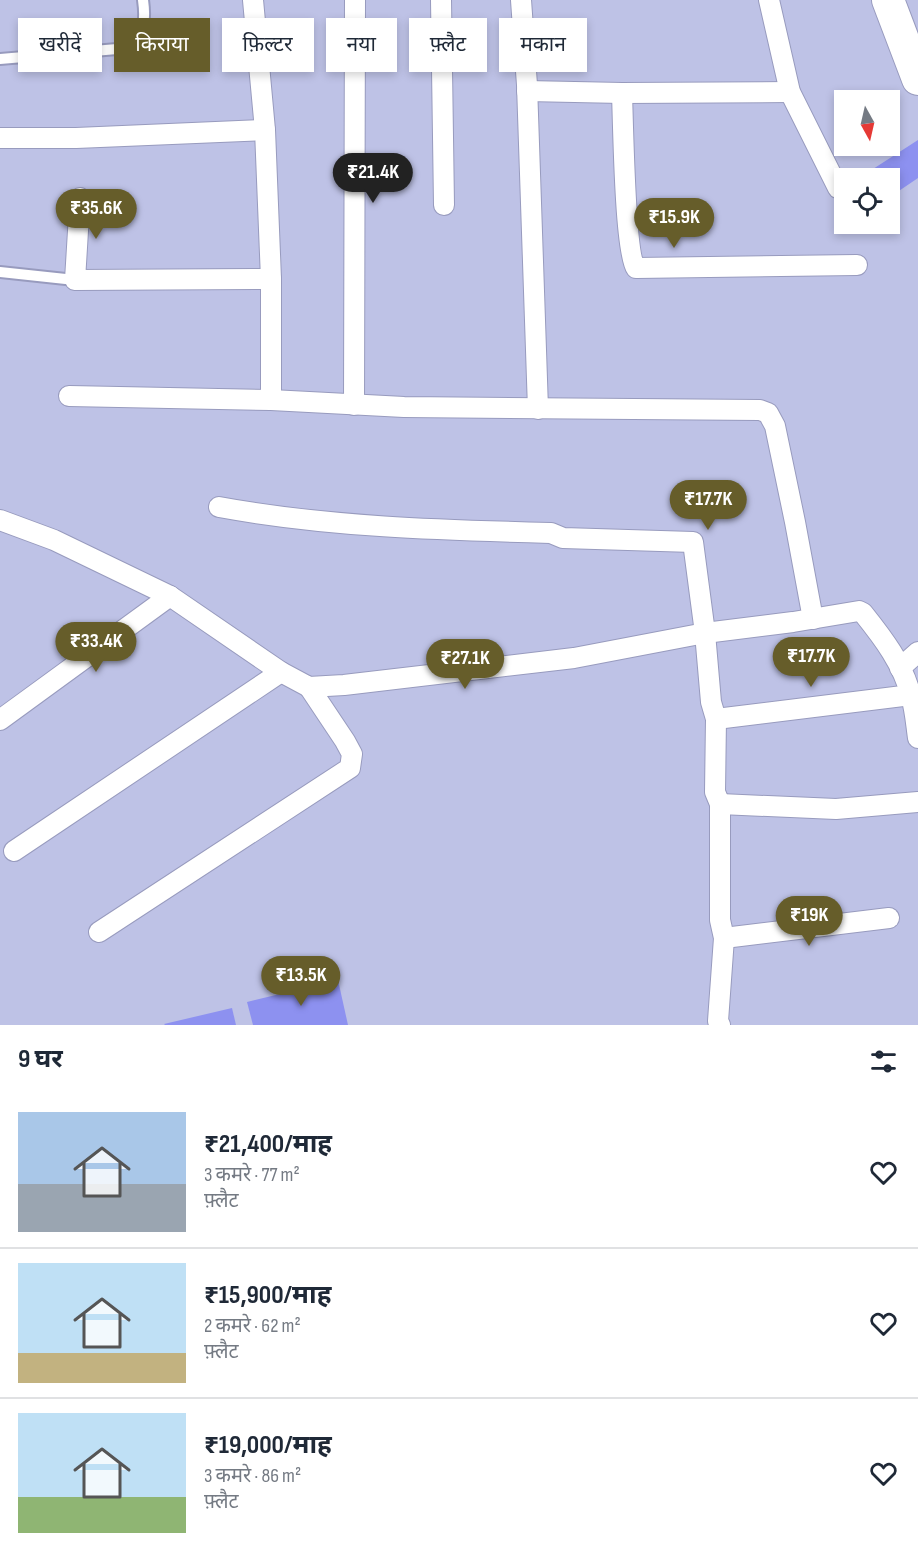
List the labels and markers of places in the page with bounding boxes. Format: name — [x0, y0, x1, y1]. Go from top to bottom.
pin: ₹21.4K — [324, 153, 422, 204]
pin: ₹35.6K — [47, 189, 145, 240]
pin: ₹15.9K — [625, 198, 723, 249]
pin: ₹17.7K — [659, 480, 757, 531]
pin: ₹33.4K — [47, 622, 145, 673]
pin: ₹17.7K — [762, 637, 860, 688]
pin: ₹27.1K — [416, 639, 514, 690]
pin: ₹19K — [773, 896, 845, 947]
pin: ₹13.5K — [252, 956, 350, 1007]

